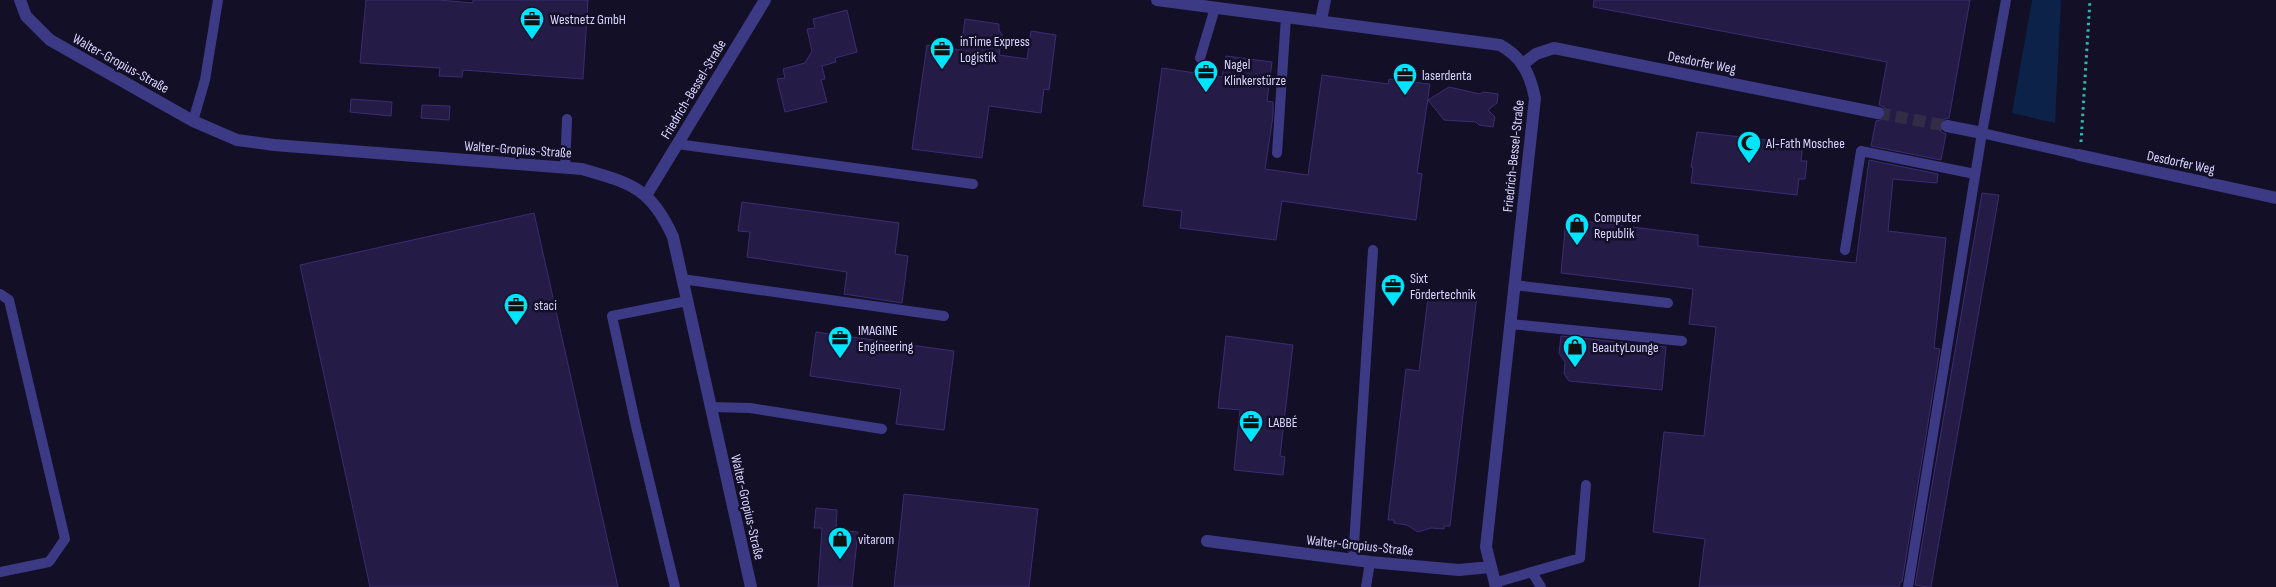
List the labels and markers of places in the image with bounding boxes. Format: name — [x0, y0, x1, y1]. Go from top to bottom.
office icon: Westnetz GmbH — [519, 6, 545, 40]
place label: Westnetz GmbH — [550, 11, 626, 28]
place label: inTime Express Logistik — [960, 33, 1030, 66]
office icon: inTime Express Logistik — [929, 36, 955, 70]
place label: Nagel Klinkerstürze — [1224, 56, 1286, 89]
office icon: Nagel Klinkerstürze — [1193, 59, 1219, 93]
office icon: laserdenta — [1392, 62, 1418, 96]
place label: laserdenta — [1422, 67, 1472, 84]
mosque icon: Al-Fath Moschee — [1736, 130, 1762, 164]
place label: Al-Fath Moschee — [1765, 135, 1845, 152]
place label: Computer Republik — [1594, 209, 1641, 242]
shop icon: Computer Republik — [1564, 212, 1590, 246]
place label: Sixt Fördertechnik — [1410, 270, 1476, 303]
office icon: Sixt Fördertechnik — [1380, 273, 1406, 307]
office icon: staci — [503, 292, 529, 326]
place label: staci — [534, 297, 557, 314]
place label: IMAGINE Engineering — [858, 322, 914, 355]
office icon: IMAGINE Engineering — [827, 325, 853, 359]
shop icon: BeautyLounge — [1562, 334, 1588, 368]
place label: BeautyLounge — [1592, 339, 1659, 356]
office icon: LABBÉ — [1238, 409, 1264, 443]
place label: LABBÉ — [1268, 414, 1298, 431]
shop icon: vitarom — [827, 526, 853, 560]
place label: vitarom — [858, 531, 894, 548]

